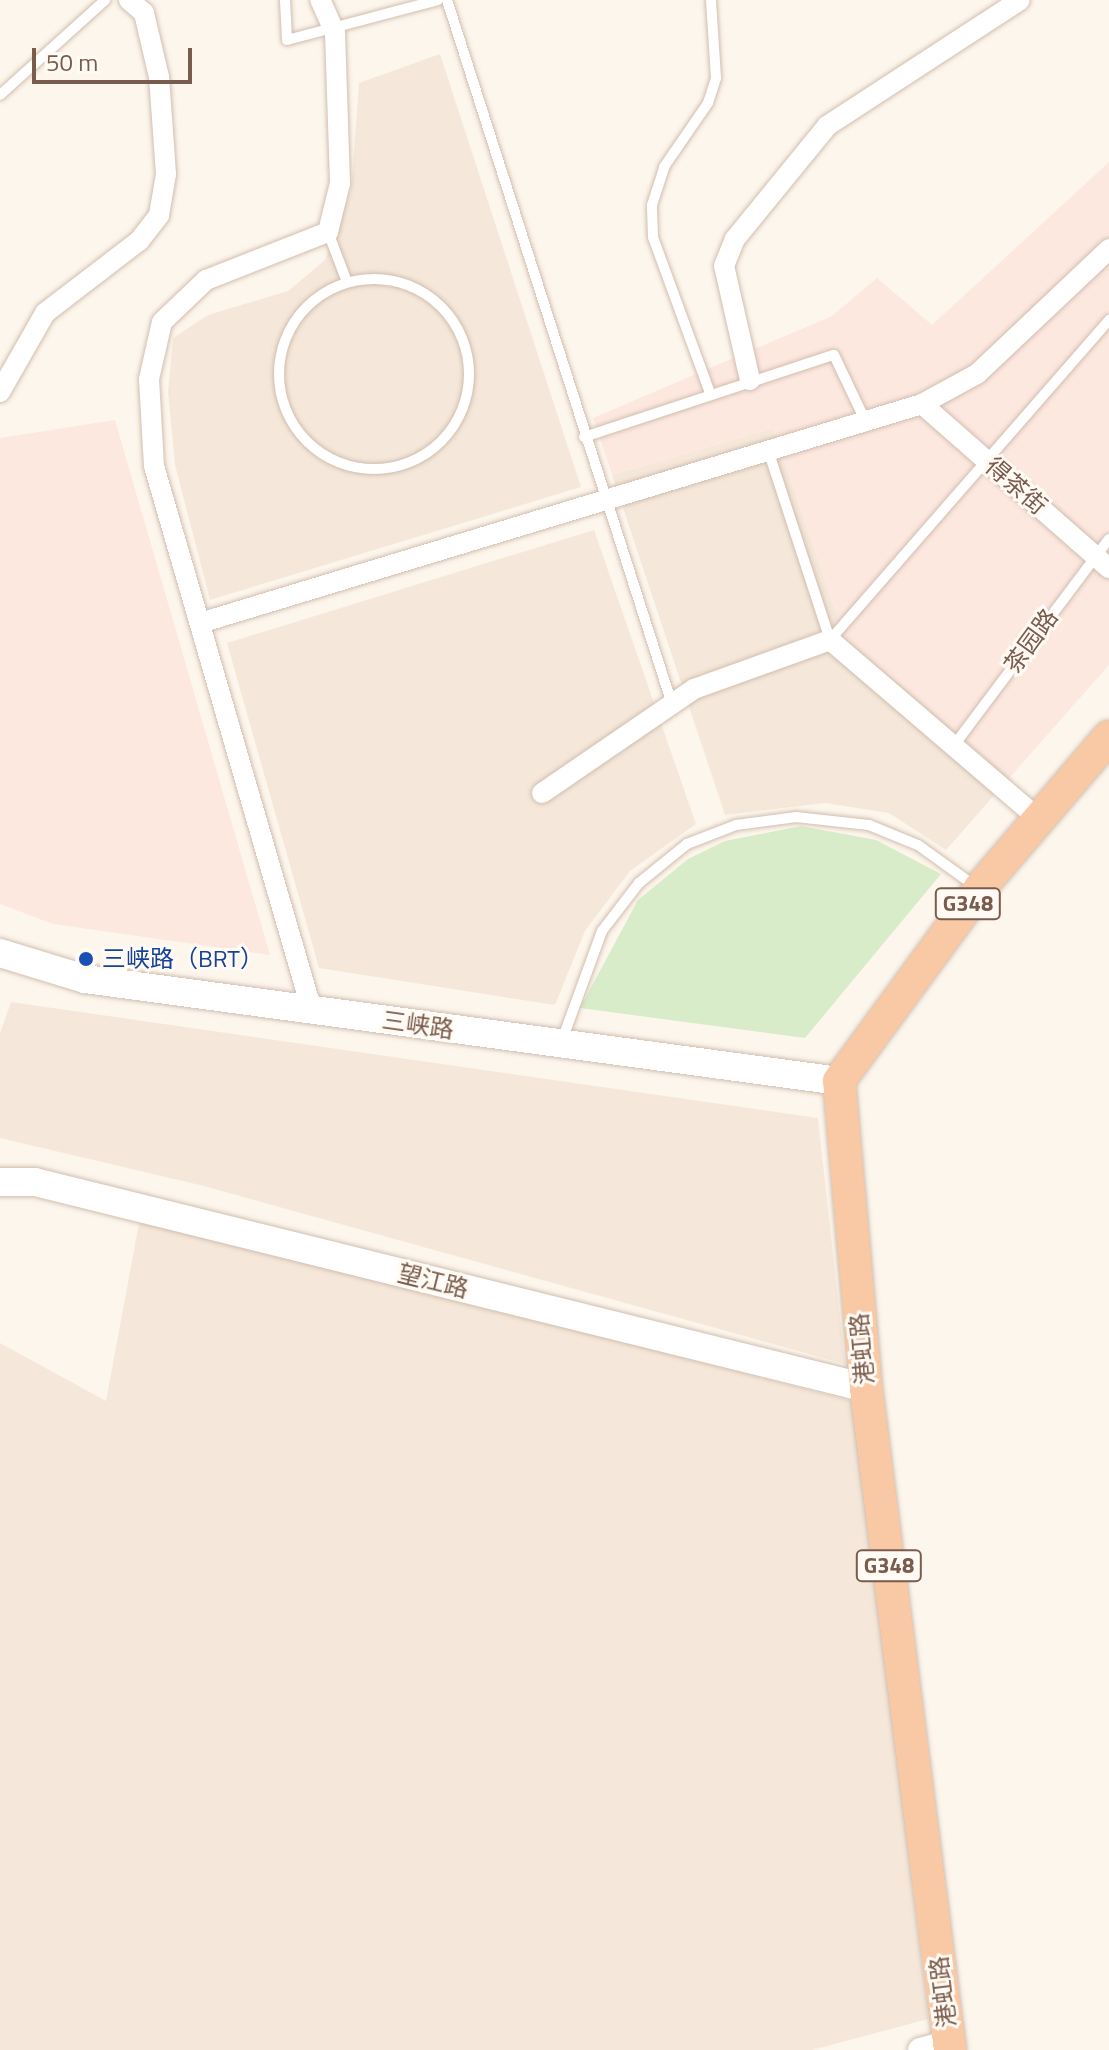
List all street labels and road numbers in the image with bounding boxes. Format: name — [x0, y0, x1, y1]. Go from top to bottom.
street label: 得茶街 — [979, 452, 1053, 520]
street label: 茶园路 — [998, 603, 1064, 679]
road number: G348 — [934, 886, 1002, 922]
street label: 三峡路 — [380, 1006, 456, 1044]
street label: 望江路 — [395, 1258, 471, 1304]
street label: 港虹路 — [845, 1312, 879, 1386]
road number: G348 — [855, 1548, 923, 1584]
street label: 港虹路 — [924, 1955, 962, 2029]

